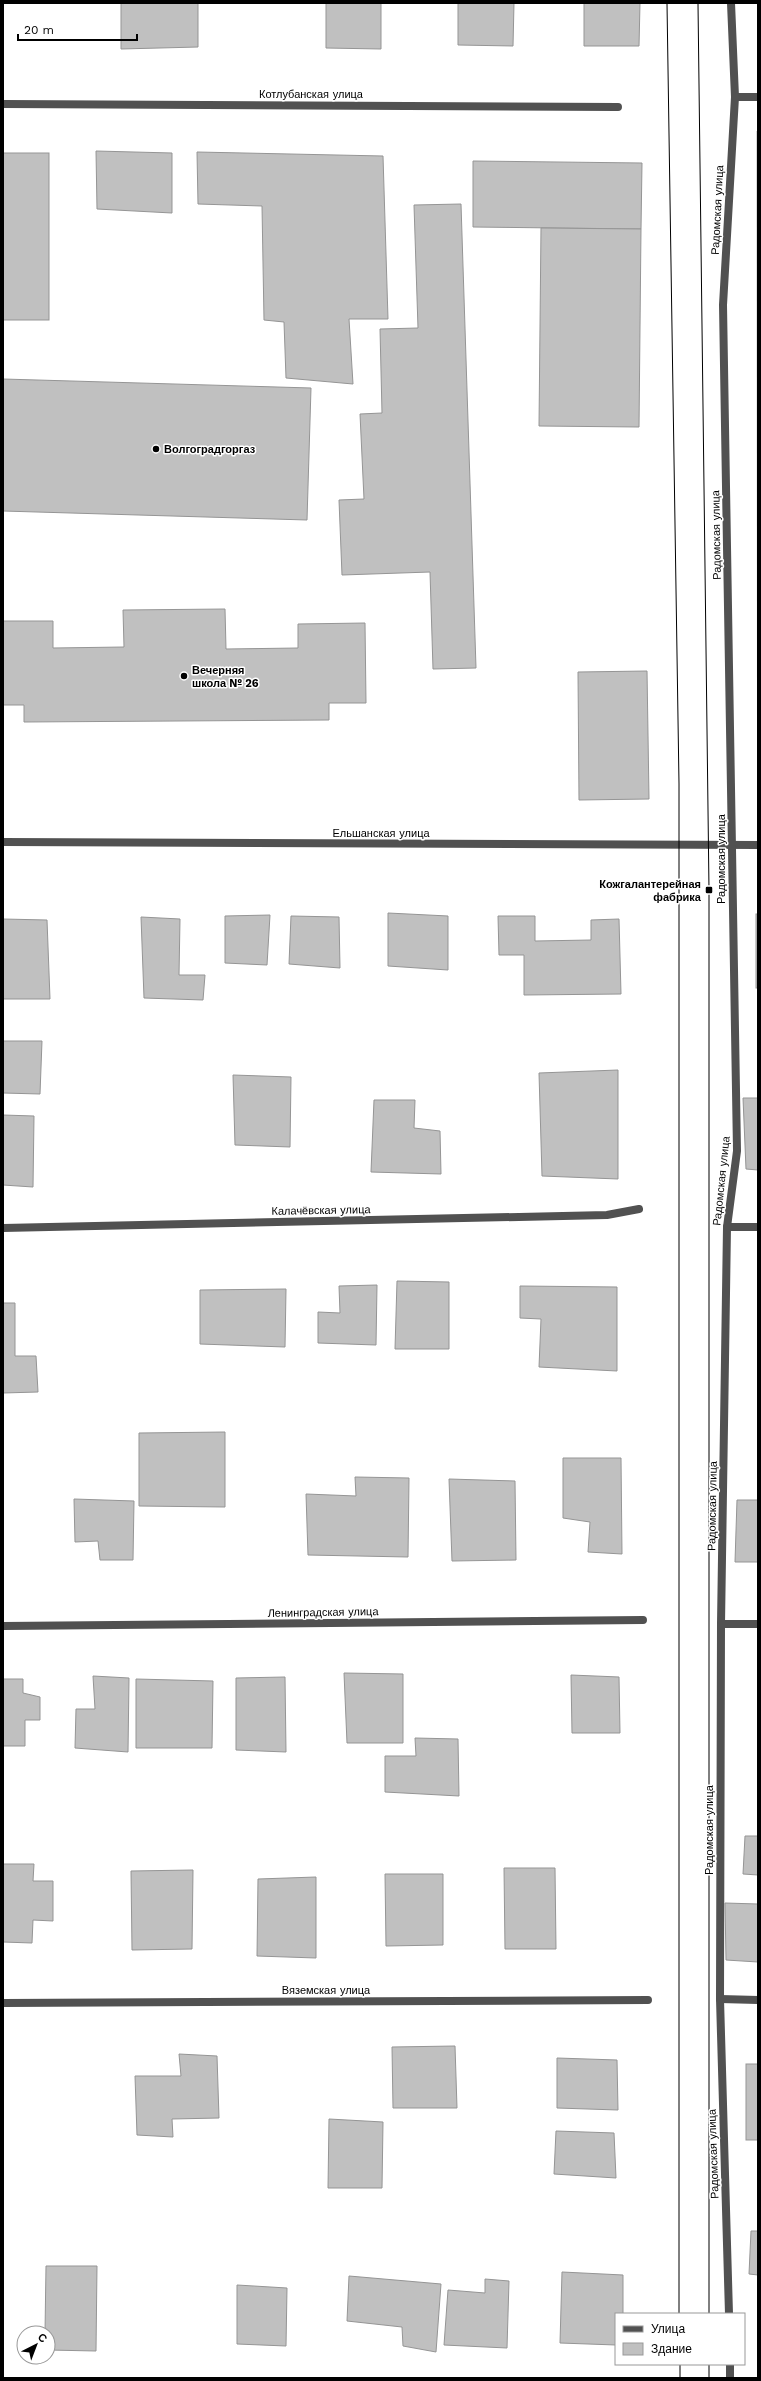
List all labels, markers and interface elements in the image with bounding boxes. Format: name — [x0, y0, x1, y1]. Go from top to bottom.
scale bar — [18, 16, 137, 42]
text: 20 m — [24, 23, 54, 37]
street label: Котлубанская улица — [259, 88, 364, 101]
street label: Радомская улица — [709, 164, 726, 255]
place label: Волгоградгоргаз — [164, 443, 256, 456]
marker: Волгоградгоргаз — [151, 444, 161, 454]
street label: Радомская улица — [709, 489, 724, 580]
place label: Вечерняя школа № 26 — [192, 664, 259, 690]
marker: Вечерняя школа № 26 — [179, 671, 189, 681]
street label: Радомская улица — [715, 813, 728, 904]
street label: Ельшанская улица — [332, 827, 430, 840]
place label: Кожгалантерейная фабрика — [599, 878, 702, 904]
marker: Кожгалантерейная фабрика — [704, 885, 714, 895]
street label: Радомская улица — [710, 1135, 733, 1226]
street label: Калачёвская улица — [271, 1203, 371, 1218]
street label: Радомская улица — [705, 1460, 720, 1551]
street label: Ленинградская улица — [267, 1605, 379, 1620]
street label: Радомская улица — [703, 1784, 716, 1875]
street label: Вяземская улица — [282, 1984, 371, 1997]
street label: Радомская улица — [705, 2108, 722, 2199]
legend — [615, 2313, 745, 2365]
text: Улица — [651, 2322, 685, 2336]
north arrow — [16, 2325, 56, 2365]
text: С — [35, 2330, 50, 2345]
text: Здание — [651, 2342, 692, 2356]

